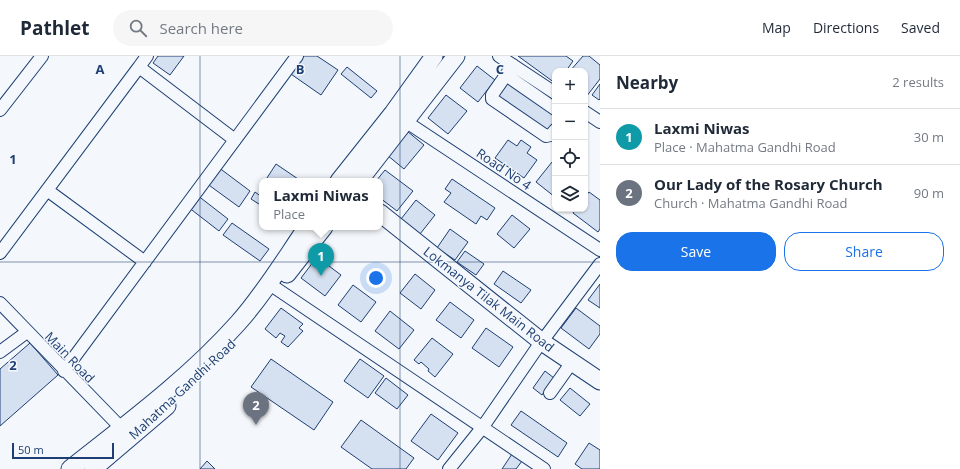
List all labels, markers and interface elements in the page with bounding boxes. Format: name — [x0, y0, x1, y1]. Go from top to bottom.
search box — [113, 10, 393, 46]
text: Pathlet — [20, 15, 89, 41]
icon: search — [127, 17, 149, 39]
text: Search here — [159, 18, 243, 38]
text: Map — [762, 18, 791, 37]
text: Directions — [813, 18, 879, 37]
text: Saved — [901, 18, 940, 37]
text: A — [96, 60, 105, 78]
text: B — [296, 60, 305, 78]
text: C — [496, 60, 504, 78]
map controls — [552, 68, 588, 212]
button: + — [552, 68, 588, 104]
text: Nearby — [616, 71, 678, 94]
text: 2 results — [892, 73, 944, 91]
button: − — [552, 104, 588, 140]
text: Laxmi Niwas — [654, 118, 750, 138]
text: 1 — [625, 128, 633, 146]
text: 30 m — [914, 128, 944, 146]
text: Place · Mahatma Gandhi Road — [654, 138, 836, 156]
button: locate — [552, 140, 588, 176]
street label: Road No 4 — [473, 144, 536, 194]
text: 1 — [9, 150, 17, 168]
text: Our Lady of the Rosary Church — [654, 174, 883, 194]
button: layers — [552, 176, 588, 212]
popup — [259, 178, 383, 230]
text: 2 — [625, 184, 633, 202]
text: 90 m — [914, 184, 944, 202]
text: Laxmi Niwas — [273, 185, 369, 205]
text: Church · Mahatma Gandhi Road — [654, 194, 847, 212]
text: Place — [273, 205, 305, 223]
button: Save — [616, 232, 776, 271]
button: Share — [784, 232, 944, 271]
street label: Lokmanya Tilak Main Road — [420, 242, 558, 356]
pin: 1 — [308, 243, 334, 276]
your location — [366, 268, 386, 288]
street label: Main Road — [41, 328, 99, 386]
street label: Mahatma Gandhi Road — [125, 335, 239, 443]
text: 2 — [9, 356, 17, 374]
pin: 2 — [243, 392, 269, 425]
scale bar — [12, 441, 114, 460]
text: 50 m — [18, 442, 44, 457]

